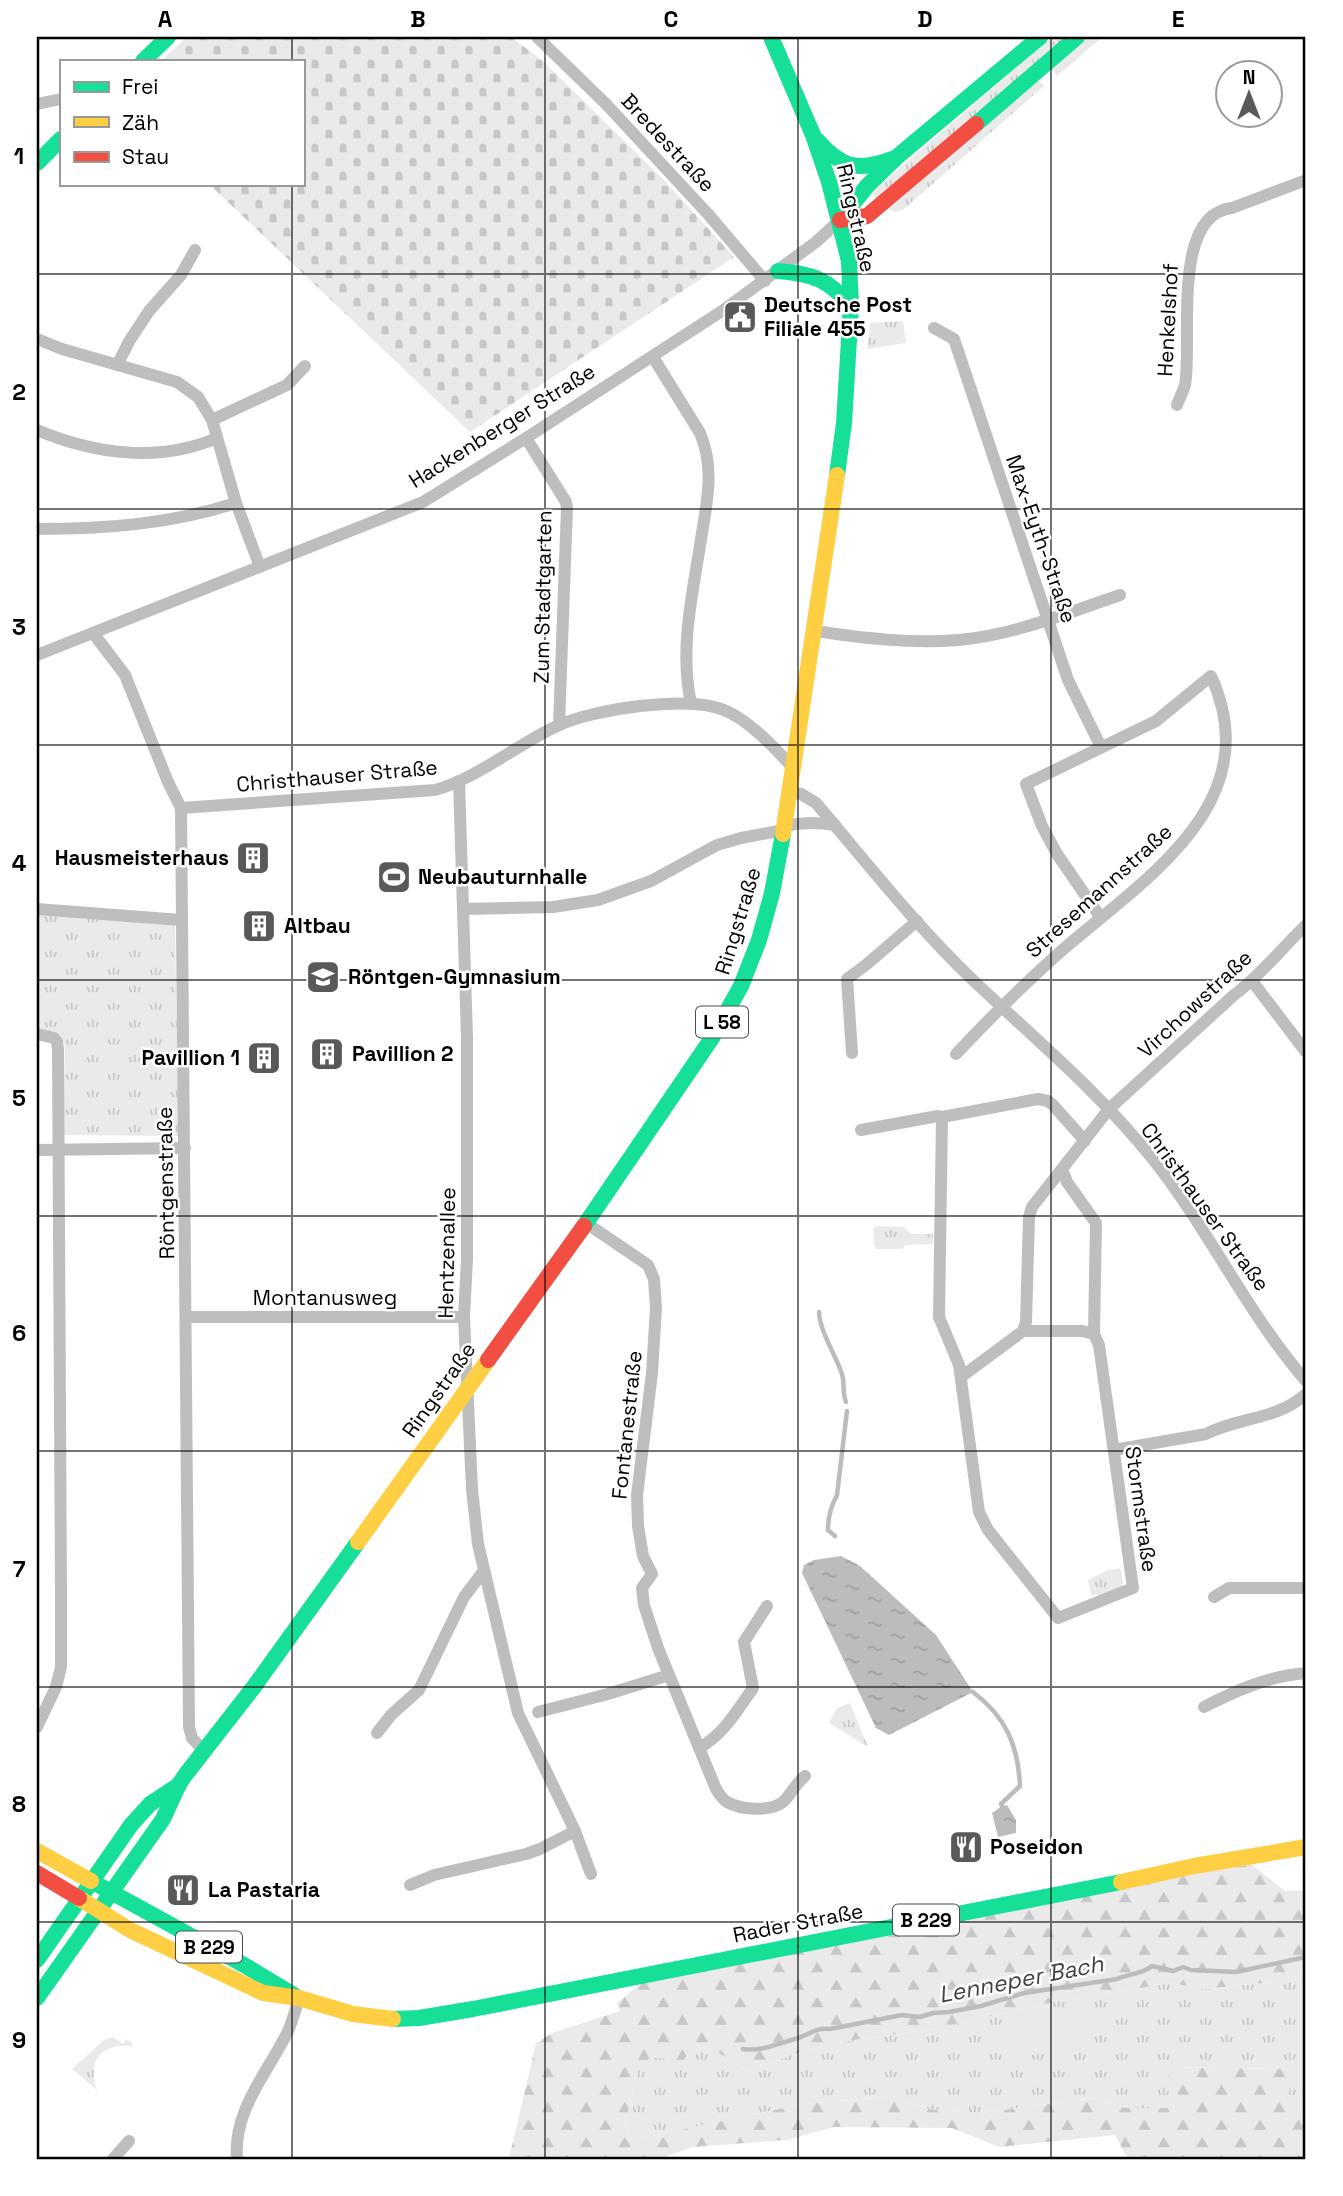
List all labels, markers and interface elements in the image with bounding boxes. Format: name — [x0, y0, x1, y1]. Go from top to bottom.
text: A — [158, 4, 173, 34]
text: B — [410, 4, 426, 34]
text: C — [664, 4, 678, 34]
text: D — [917, 4, 933, 34]
text: E — [1172, 4, 1184, 34]
legend — [60, 60, 304, 186]
north arrow — [1214, 60, 1284, 130]
text: N — [1243, 65, 1255, 90]
text: Frei — [122, 73, 158, 100]
street label: Bredestraße — [616, 88, 721, 198]
text: Zäh — [122, 109, 159, 136]
text: 1 — [14, 141, 24, 171]
text: Stau — [122, 143, 169, 170]
street label: Ringstraße — [831, 161, 882, 275]
street label: Henkelshof — [1151, 263, 1184, 377]
place label: Deutsche Post Filiale 455 — [764, 291, 912, 342]
public building icon: Deutsche Post Filiale 455 — [721, 298, 759, 336]
street label: Hackenberger Straße — [404, 357, 600, 494]
text: 2 — [12, 377, 26, 407]
street label: Max-Eyth-Straße — [1000, 451, 1083, 626]
street label: Zum Stadtgarten — [527, 510, 558, 684]
text: 3 — [12, 612, 26, 642]
street label: Christhauser Straße — [235, 753, 439, 798]
street label: Stresemannstraße — [1020, 818, 1177, 963]
building icon: Hausmeisterhaus — [234, 839, 272, 877]
place label: Hausmeisterhaus — [55, 844, 229, 871]
text: 4 — [12, 848, 27, 878]
sports icon: Neubauturnhalle — [375, 858, 413, 896]
place label: Neubauturnhalle — [418, 863, 587, 890]
street label: Ringstraße — [708, 864, 767, 978]
building icon: Altbau — [240, 907, 278, 945]
place label: Altbau — [284, 912, 351, 939]
street label: Virchowstraße — [1132, 944, 1257, 1063]
school or university icon: Röntgen-Gymnasium — [304, 958, 342, 996]
place label: Röntgen-Gymnasium — [348, 963, 561, 990]
road number: L 58 — [696, 1006, 748, 1038]
building icon: Pavillion 2 — [308, 1035, 346, 1073]
building icon: Pavillion 1 — [245, 1039, 283, 1077]
place label: Pavillion 2 — [352, 1040, 453, 1067]
place label: Pavillion 1 — [142, 1044, 240, 1071]
text: 5 — [12, 1083, 26, 1113]
street label: Röntgenstraße — [151, 1106, 180, 1260]
street label: Christhauser Straße — [1135, 1117, 1276, 1296]
street label: Hentzenallee — [432, 1187, 461, 1319]
street label: Montanusweg — [253, 1284, 397, 1311]
text: 6 — [12, 1318, 26, 1348]
street label: Ringstraße — [396, 1337, 481, 1443]
street label: Fontanestraße — [605, 1349, 648, 1501]
street label: Stormstraße — [1119, 1444, 1164, 1574]
text: 7 — [13, 1554, 26, 1584]
text: 8 — [12, 1789, 26, 1819]
restaurant icon: Poseidon — [947, 1828, 985, 1866]
place label: Poseidon — [990, 1833, 1083, 1860]
restaurant icon: La Pastaria — [164, 1871, 202, 1909]
place label: La Pastaria — [208, 1876, 320, 1903]
street label: Rader Straße — [730, 1897, 865, 1948]
road number: B 229 — [893, 1904, 959, 1936]
road number: B 229 — [176, 1932, 242, 1963]
water label: Lenneper Bach — [936, 1948, 1107, 2010]
text: 9 — [12, 2025, 26, 2055]

